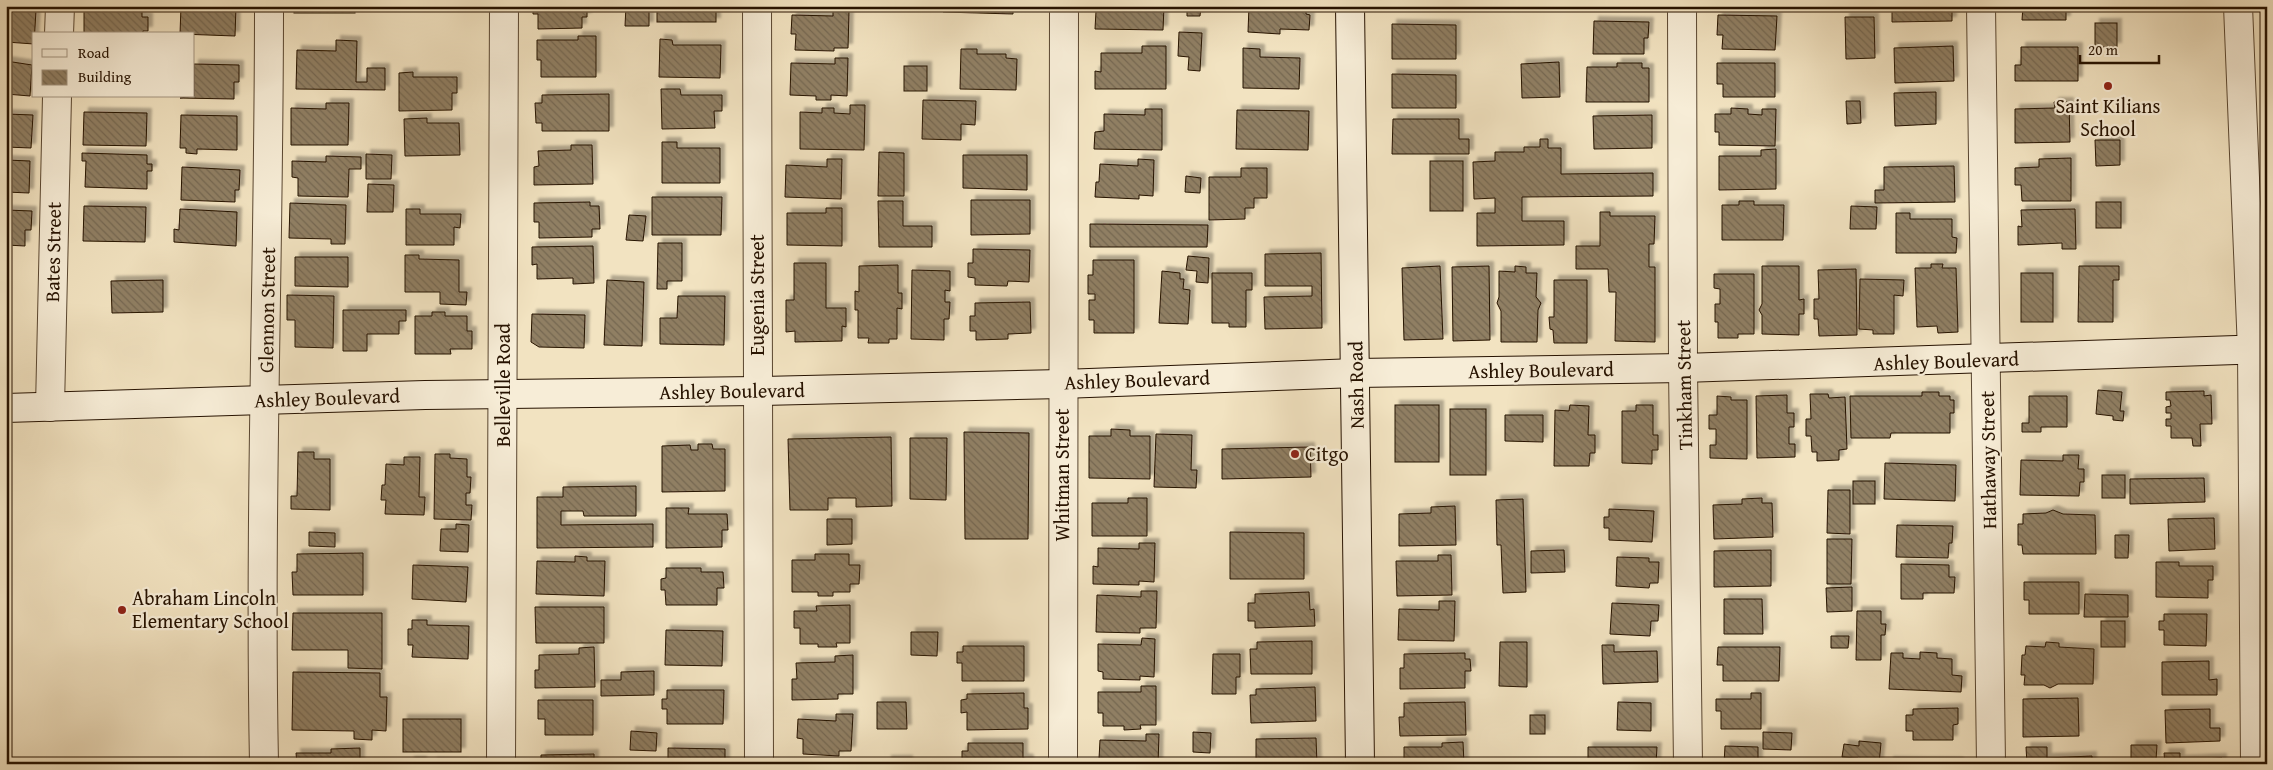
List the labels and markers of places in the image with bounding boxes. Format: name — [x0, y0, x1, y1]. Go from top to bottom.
marker: Saint Kilians School — [2102, 80, 2114, 92]
place label: Saint Kilians School — [2056, 91, 2160, 143]
place label: Citgo — [1305, 439, 1349, 468]
marker: Citgo — [1289, 448, 1301, 460]
place label: Abraham Lincoln Elementary School — [132, 583, 289, 635]
marker: Abraham Lincoln Elementary School — [116, 604, 128, 616]

